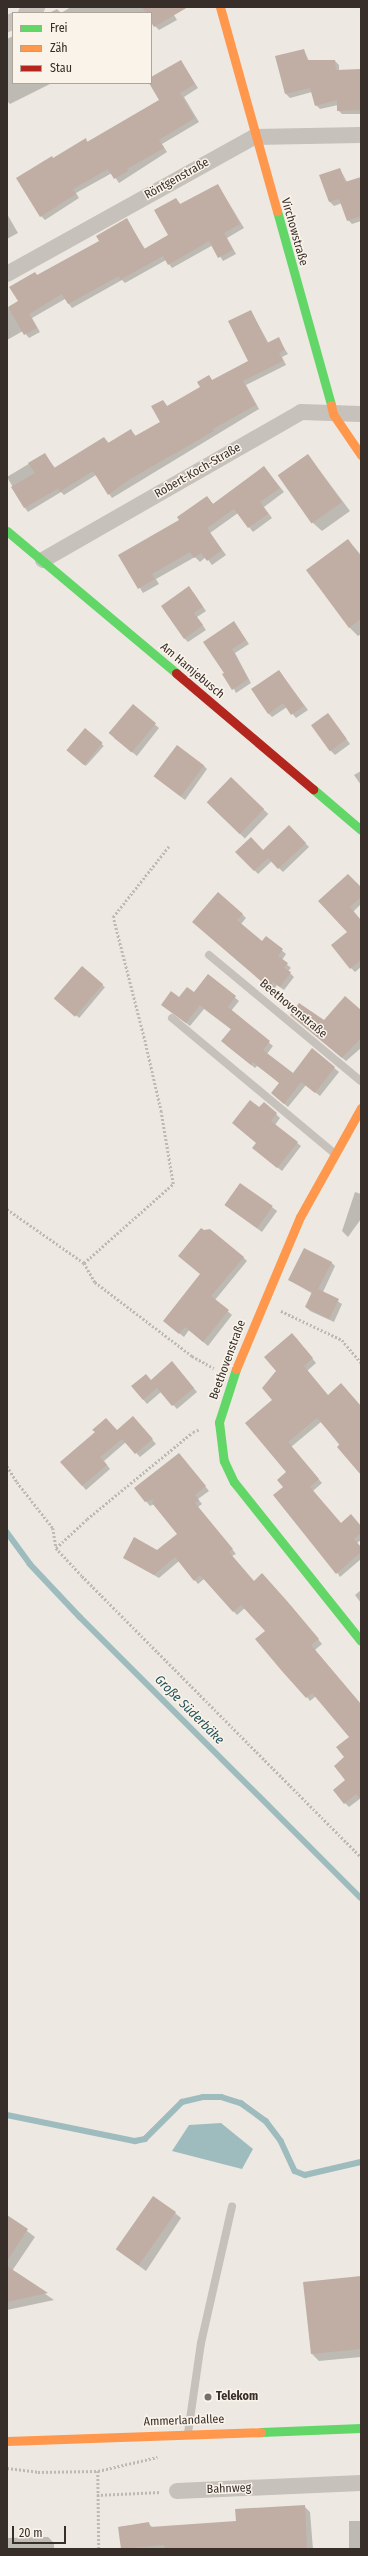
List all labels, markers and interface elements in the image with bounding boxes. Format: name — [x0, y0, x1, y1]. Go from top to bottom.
legend — [12, 12, 152, 84]
text: Frei — [50, 21, 68, 35]
text: Zäh — [50, 41, 68, 55]
text: Stau — [50, 61, 72, 75]
street label: Röntgenstraße — [142, 155, 212, 203]
street label: Virchowstraße — [277, 197, 311, 267]
street label: Robert-Koch-Straße — [152, 441, 244, 501]
street label: Am Hamjebusch — [157, 640, 227, 702]
street label: Beethovenstraße — [256, 977, 330, 1041]
street label: Beethovenstraße — [207, 1318, 249, 1402]
water label: Große Süderbäke — [151, 1672, 227, 1748]
place label: Telekom — [216, 2390, 258, 2404]
marker: Telekom — [203, 2392, 213, 2402]
street label: Ammerlandallee — [144, 2412, 224, 2430]
street label: Bahnweg — [207, 2481, 251, 2497]
scale bar — [14, 2518, 68, 2544]
text: 20 m — [19, 2526, 43, 2540]

